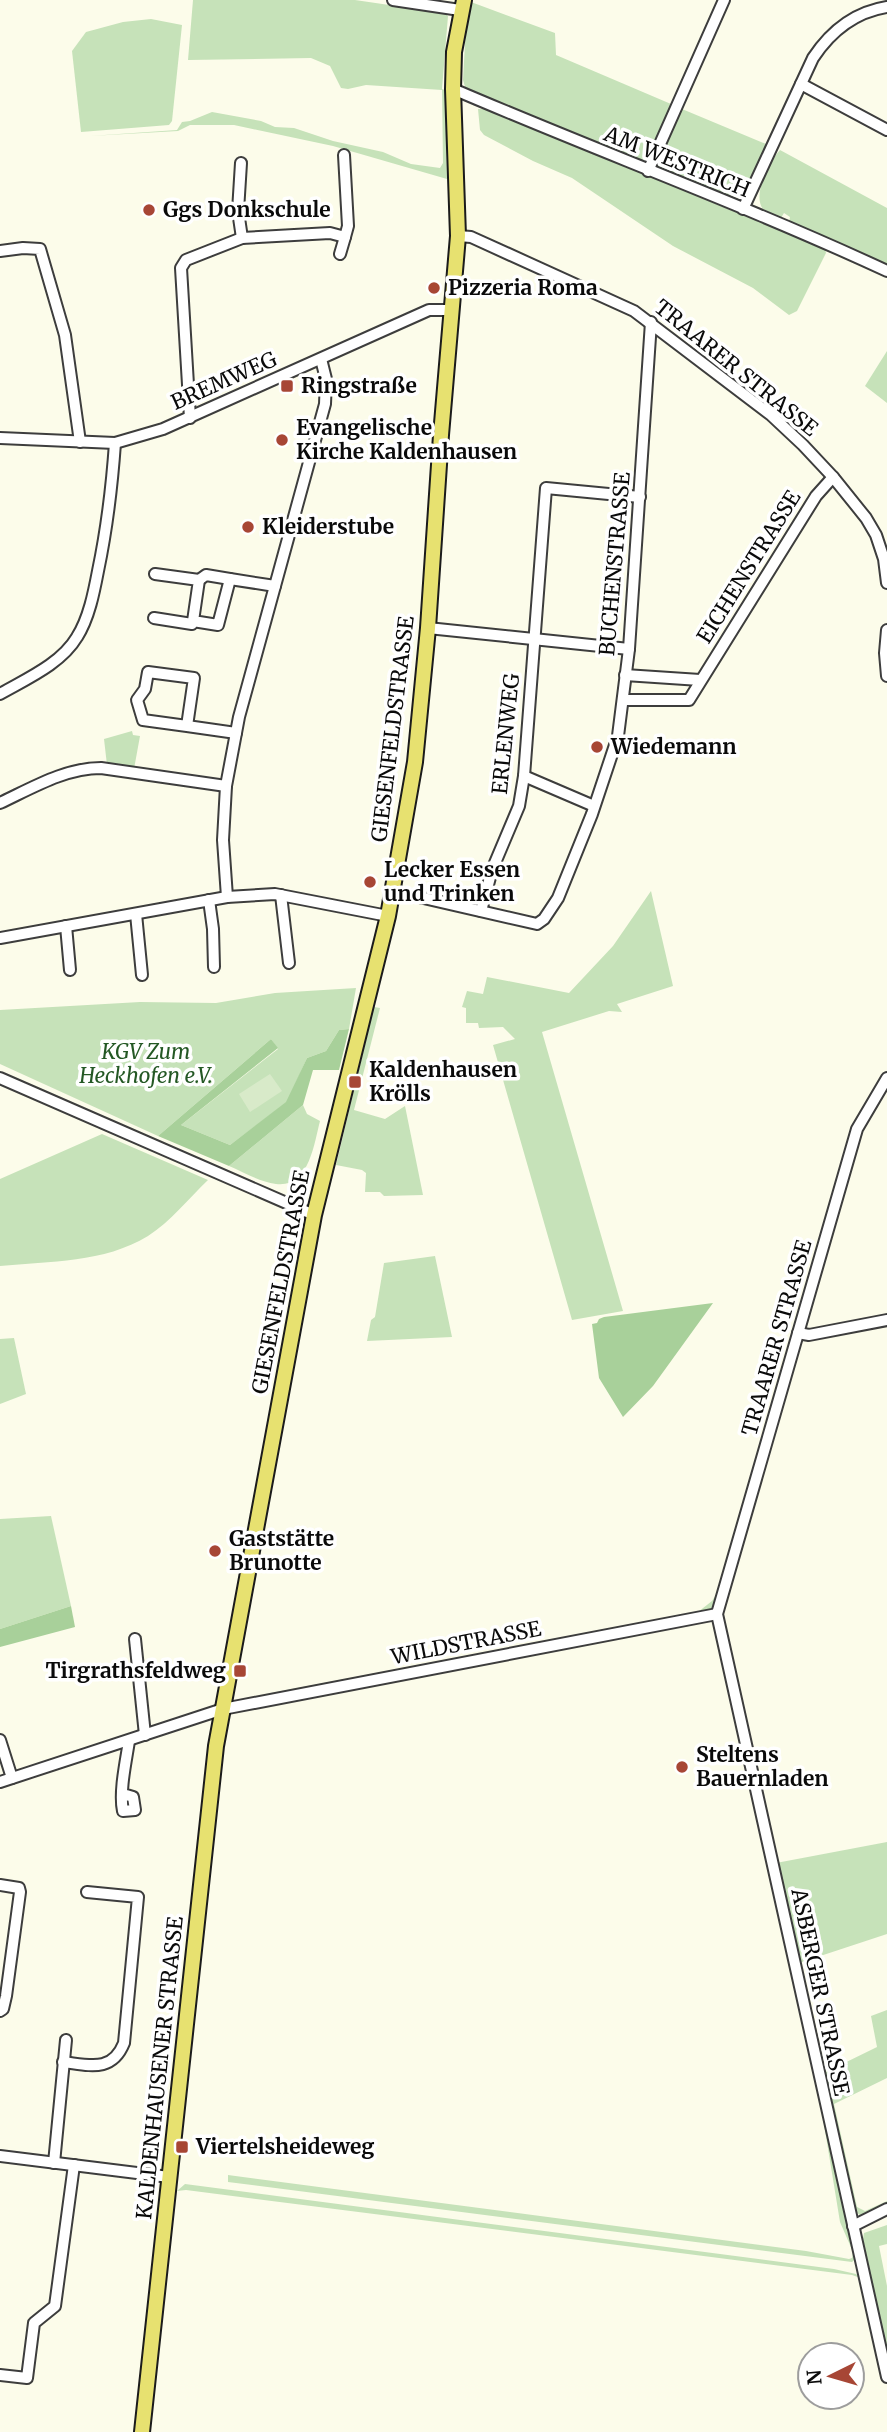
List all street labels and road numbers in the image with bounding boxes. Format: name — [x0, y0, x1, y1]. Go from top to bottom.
street label: AM WESTRICH — [599, 120, 754, 203]
street label: TRAARER STRASSE — [649, 293, 824, 442]
street label: BREMWEG — [167, 345, 281, 416]
street label: BUCHENSTRASSE — [593, 470, 636, 657]
street label: EICHENSTRASSE — [691, 485, 807, 648]
street label: GIESENFELDSTRASSE — [365, 614, 420, 844]
street label: ERLENWEG — [486, 672, 525, 796]
street label: GIESENFELDSTRASSE — [246, 1167, 316, 1396]
street label: TRAARER STRASSE — [736, 1236, 818, 1439]
street label: WILDSTRASSE — [388, 1615, 544, 1670]
street label: ASBERGER STRASSE — [785, 1885, 856, 2099]
street label: KALDENHAUSENER STRASSE — [130, 1914, 189, 2221]

